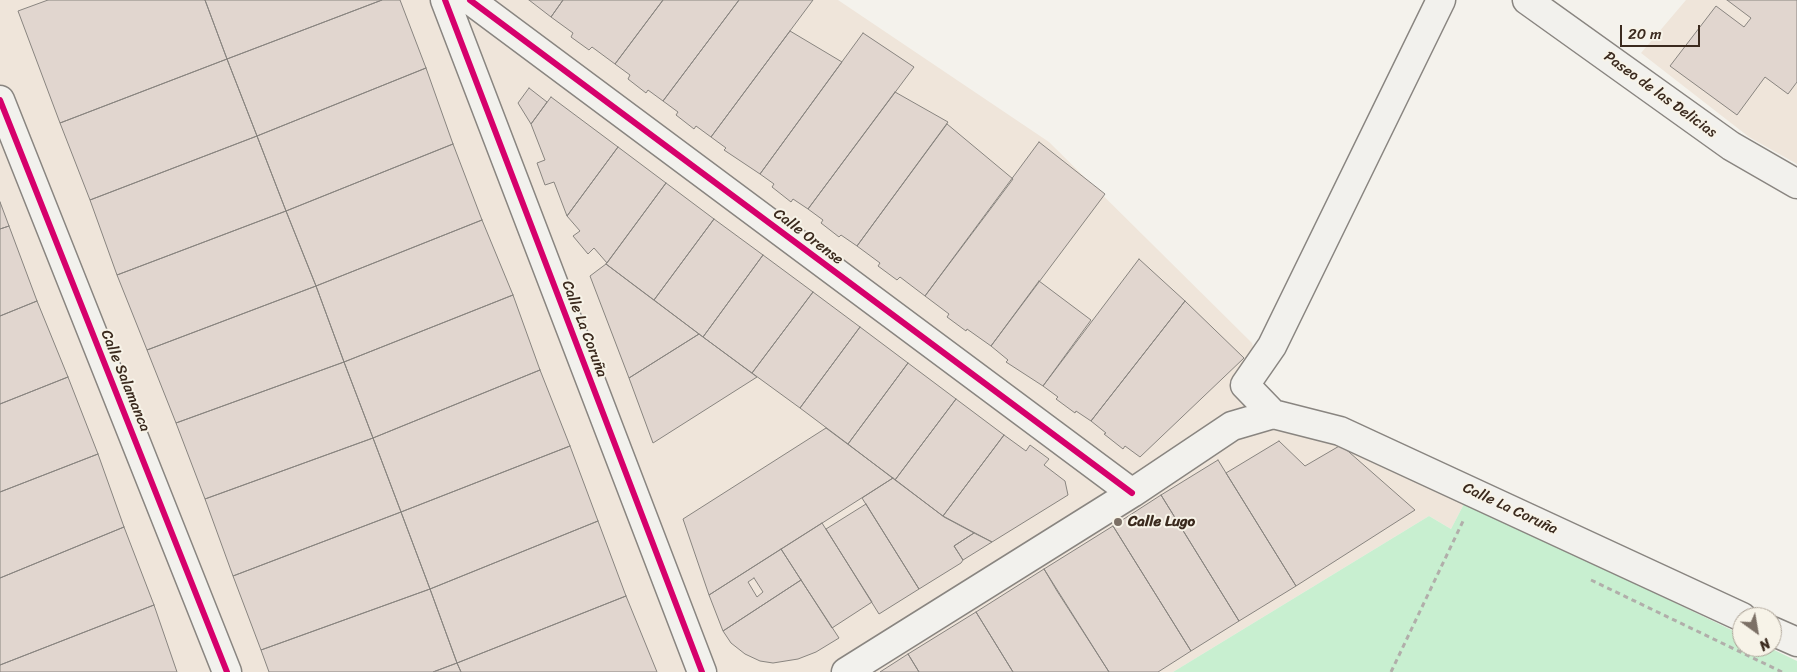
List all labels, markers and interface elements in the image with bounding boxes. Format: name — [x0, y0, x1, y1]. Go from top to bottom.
scale bar — [1622, 15, 1702, 47]
text: 20 m — [1628, 21, 1662, 47]
street label: Paseo de las Delicias — [1600, 48, 1720, 142]
street label: Calle Orense — [770, 205, 846, 269]
street label: Calle La Coruña — [557, 278, 611, 380]
street label: Calle Salamanca — [96, 328, 154, 434]
street label: Calle La Coruña — [1460, 479, 1560, 539]
place label: Calle Lugo — [1128, 513, 1195, 531]
marker: Calle Lugo — [1112, 516, 1124, 528]
north arrow — [1732, 607, 1782, 657]
text: N — [1754, 631, 1775, 657]

